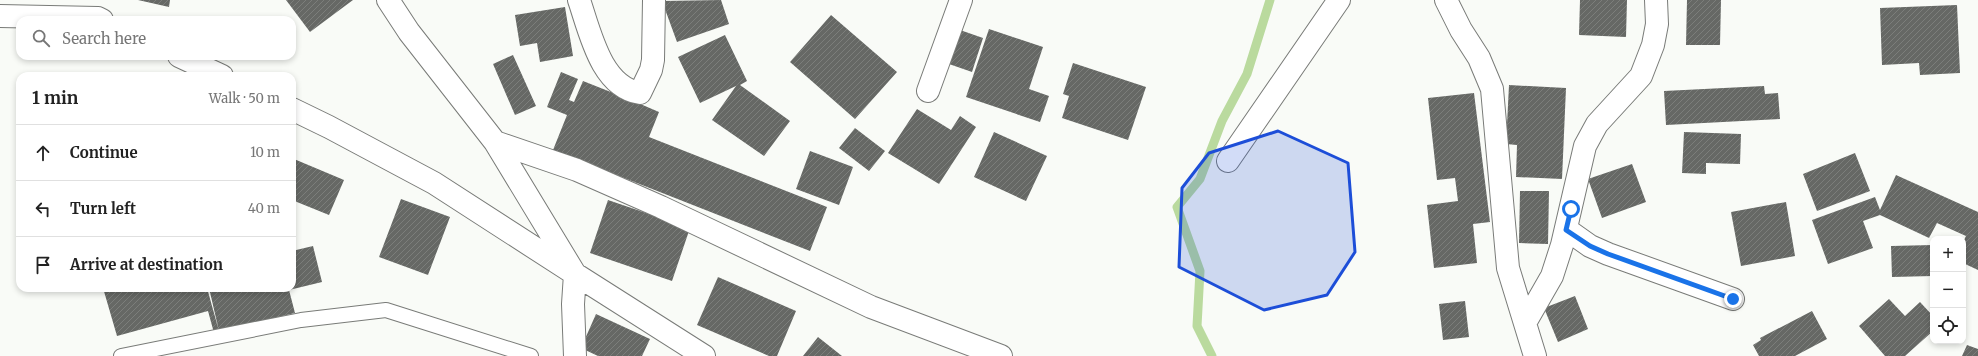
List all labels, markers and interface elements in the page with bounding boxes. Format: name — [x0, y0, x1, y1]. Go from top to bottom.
search box — [16, 16, 296, 60]
icon: search — [30, 27, 52, 49]
text: Search here — [62, 29, 146, 48]
text: 1 min — [32, 87, 78, 109]
text: Walk · 50 m — [209, 90, 280, 107]
icon: ahead — [32, 142, 54, 164]
text: Continue — [70, 143, 138, 162]
text: 10 m — [250, 144, 280, 161]
icon: left — [32, 198, 54, 220]
text: Turn left — [70, 199, 136, 218]
text: 40 m — [248, 200, 280, 217]
route start — [1562, 200, 1580, 218]
map controls — [1930, 236, 1966, 344]
button: + — [1930, 236, 1966, 272]
icon: arrive — [32, 254, 54, 276]
text: Arrive at destination — [70, 255, 223, 274]
button: − — [1930, 272, 1966, 308]
route end — [1724, 290, 1742, 308]
button: locate — [1930, 308, 1966, 344]

